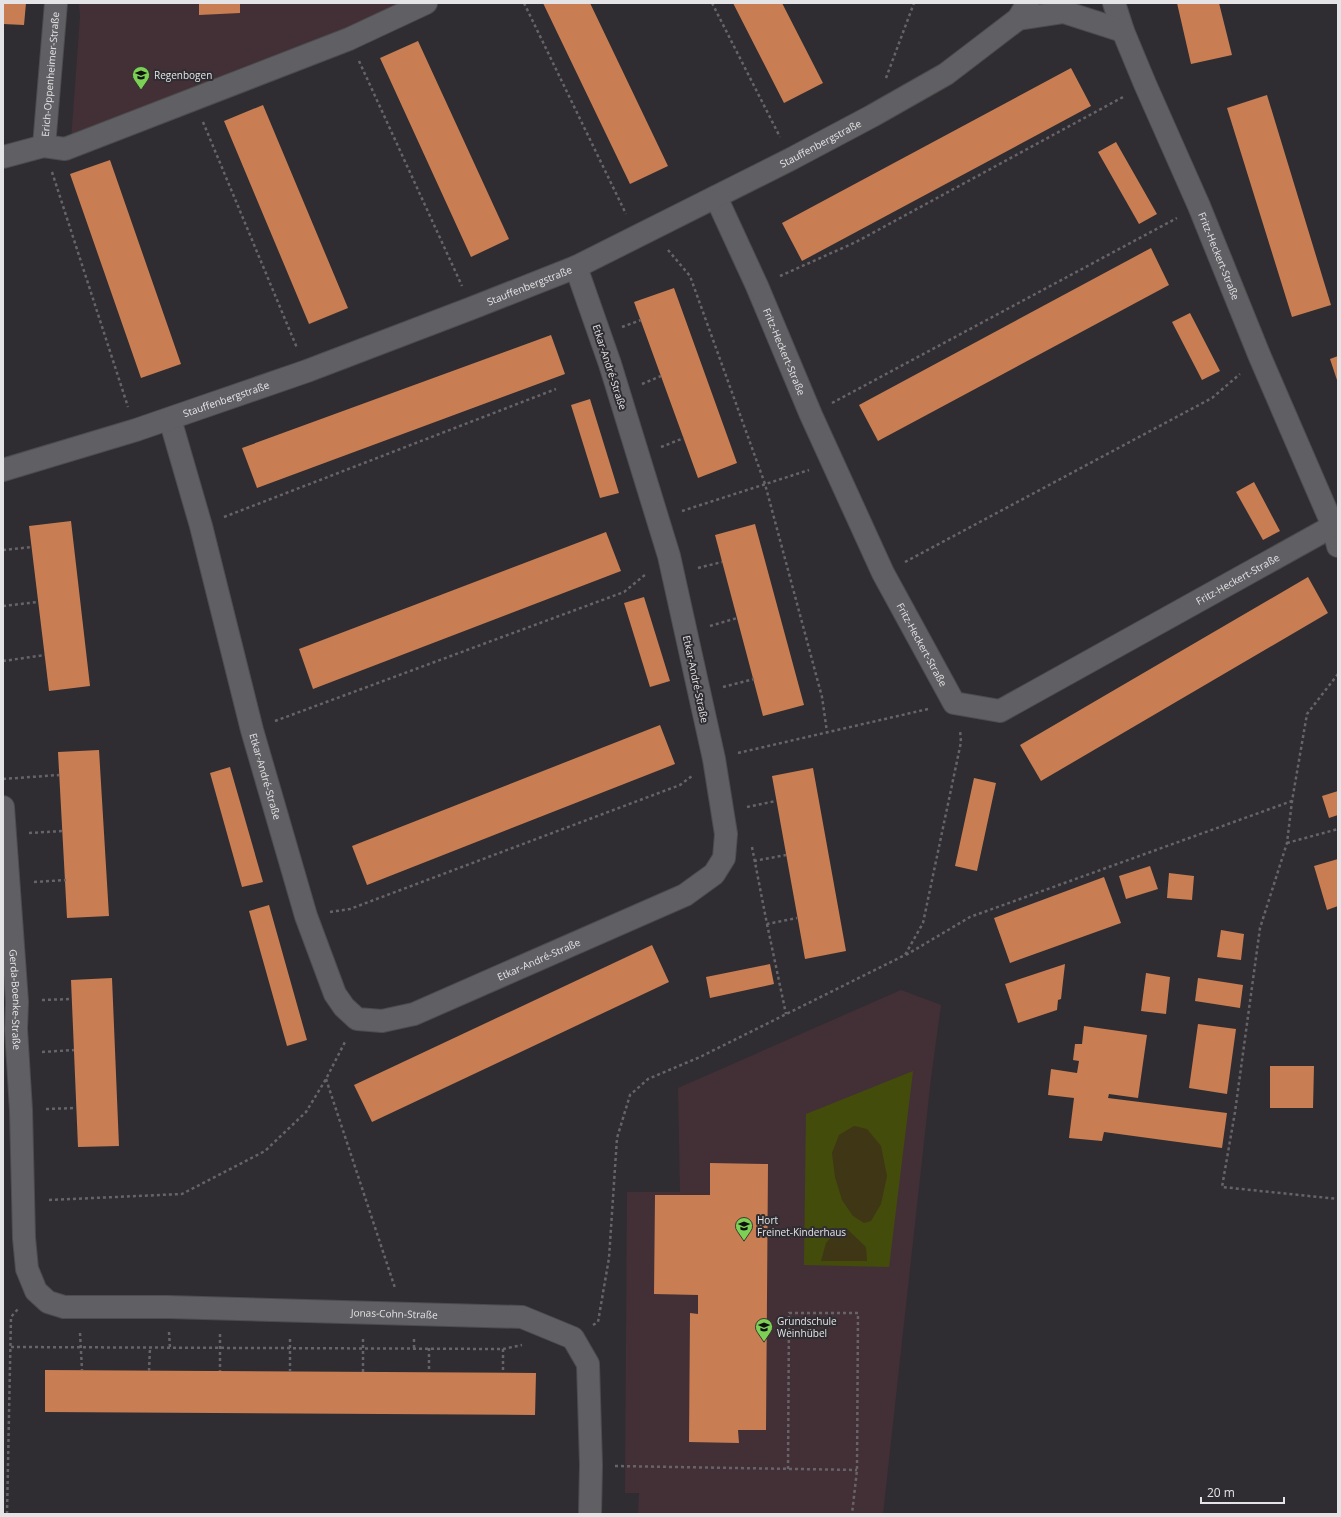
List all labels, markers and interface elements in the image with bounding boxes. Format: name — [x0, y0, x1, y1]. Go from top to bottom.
street label: Erich-Oppenheimer-Straße — [38, 11, 62, 137]
school or university icon: Regenbogen — [131, 65, 151, 90]
place label: Regenbogen — [154, 68, 212, 82]
street label: Stauffenbergstraße — [777, 116, 864, 171]
street label: Fritz-Heckert-Straße — [1195, 210, 1243, 302]
street label: Stauffenbergstraße — [485, 262, 574, 308]
street label: Fritz-Heckert-Straße — [760, 306, 809, 398]
street label: Etkar-André-Straße — [590, 322, 631, 412]
street label: Stauffenbergstraße — [181, 377, 271, 420]
street label: Fritz-Heckert-Straße — [1193, 550, 1282, 608]
street label: Fritz-Heckert-Straße — [894, 600, 951, 689]
street label: Etkar-André-Straße — [680, 634, 712, 724]
street label: Etkar-André-Straße — [246, 732, 285, 822]
street label: Etkar-André-Straße — [495, 935, 583, 984]
street label: Gerda-Boenke-Straße — [6, 949, 24, 1051]
place label: Hort Freinet-Kinderhaus — [757, 1213, 846, 1239]
school or university icon: Hort Freinet-Kinderhaus — [734, 1216, 754, 1241]
street label: Jonas-Cohn-Straße — [350, 1305, 438, 1322]
place label: Grundschule Weinhübel — [777, 1314, 837, 1340]
school or university icon: Grundschule Weinhübel — [754, 1317, 774, 1342]
scale bar — [1201, 1479, 1284, 1505]
text: 20 m — [1207, 1484, 1235, 1501]

